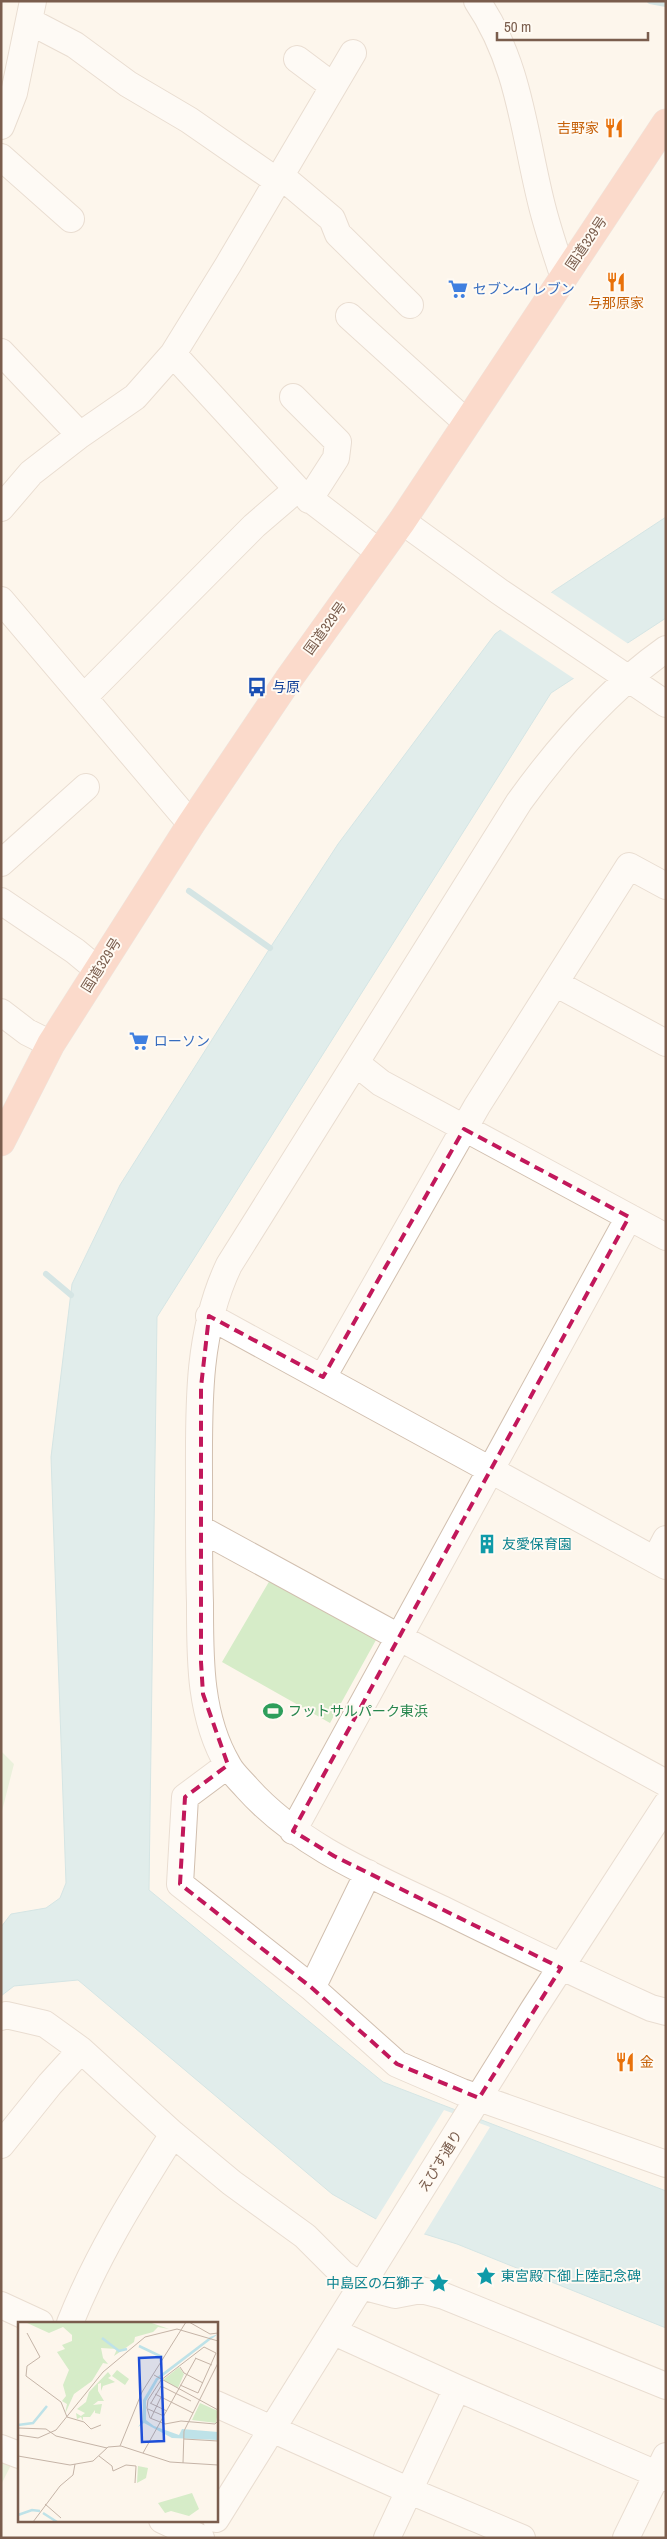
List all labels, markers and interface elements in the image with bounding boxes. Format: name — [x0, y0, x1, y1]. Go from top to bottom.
scale bar — [497, 10, 648, 42]
text: 50 m — [504, 16, 531, 37]
restaurant icon: 吉野家 — [603, 117, 625, 139]
place label: 吉野家 — [557, 119, 599, 137]
street label: 国道329号 — [561, 213, 611, 273]
restaurant icon: 与那原家 — [605, 271, 627, 293]
supermarket icon: セブン-イレブン — [447, 278, 469, 300]
place label: セブン-イレブン — [473, 280, 575, 298]
place label: 与那原家 — [588, 294, 644, 312]
street label: 国道329号 — [300, 598, 350, 658]
bus stop icon: 与原 — [246, 676, 268, 698]
place label: 与原 — [272, 678, 300, 696]
street label: 国道329号 — [77, 934, 125, 996]
supermarket icon: ローソン — [128, 1030, 150, 1052]
place label: ローソン — [154, 1032, 210, 1050]
building icon: 友愛保育園 — [476, 1533, 498, 1555]
place label: 友愛保育園 — [502, 1535, 572, 1553]
sports icon: フットサルパーク東浜 — [262, 1700, 284, 1722]
place label: フットサルパーク東浜 — [288, 1702, 428, 1720]
restaurant icon: 金 — [614, 2051, 636, 2073]
place label: 金 — [640, 2053, 654, 2071]
street label: えびす通り — [414, 2127, 466, 2195]
place icon: 東宮殿下御上陸記念碑 — [475, 2265, 497, 2287]
place label: 東宮殿下御上陸記念碑 — [501, 2267, 641, 2285]
place icon: 中島区の石獅子 — [428, 2272, 450, 2294]
place label: 中島区の石獅子 — [326, 2274, 424, 2292]
inset map — [18, 2322, 218, 2522]

